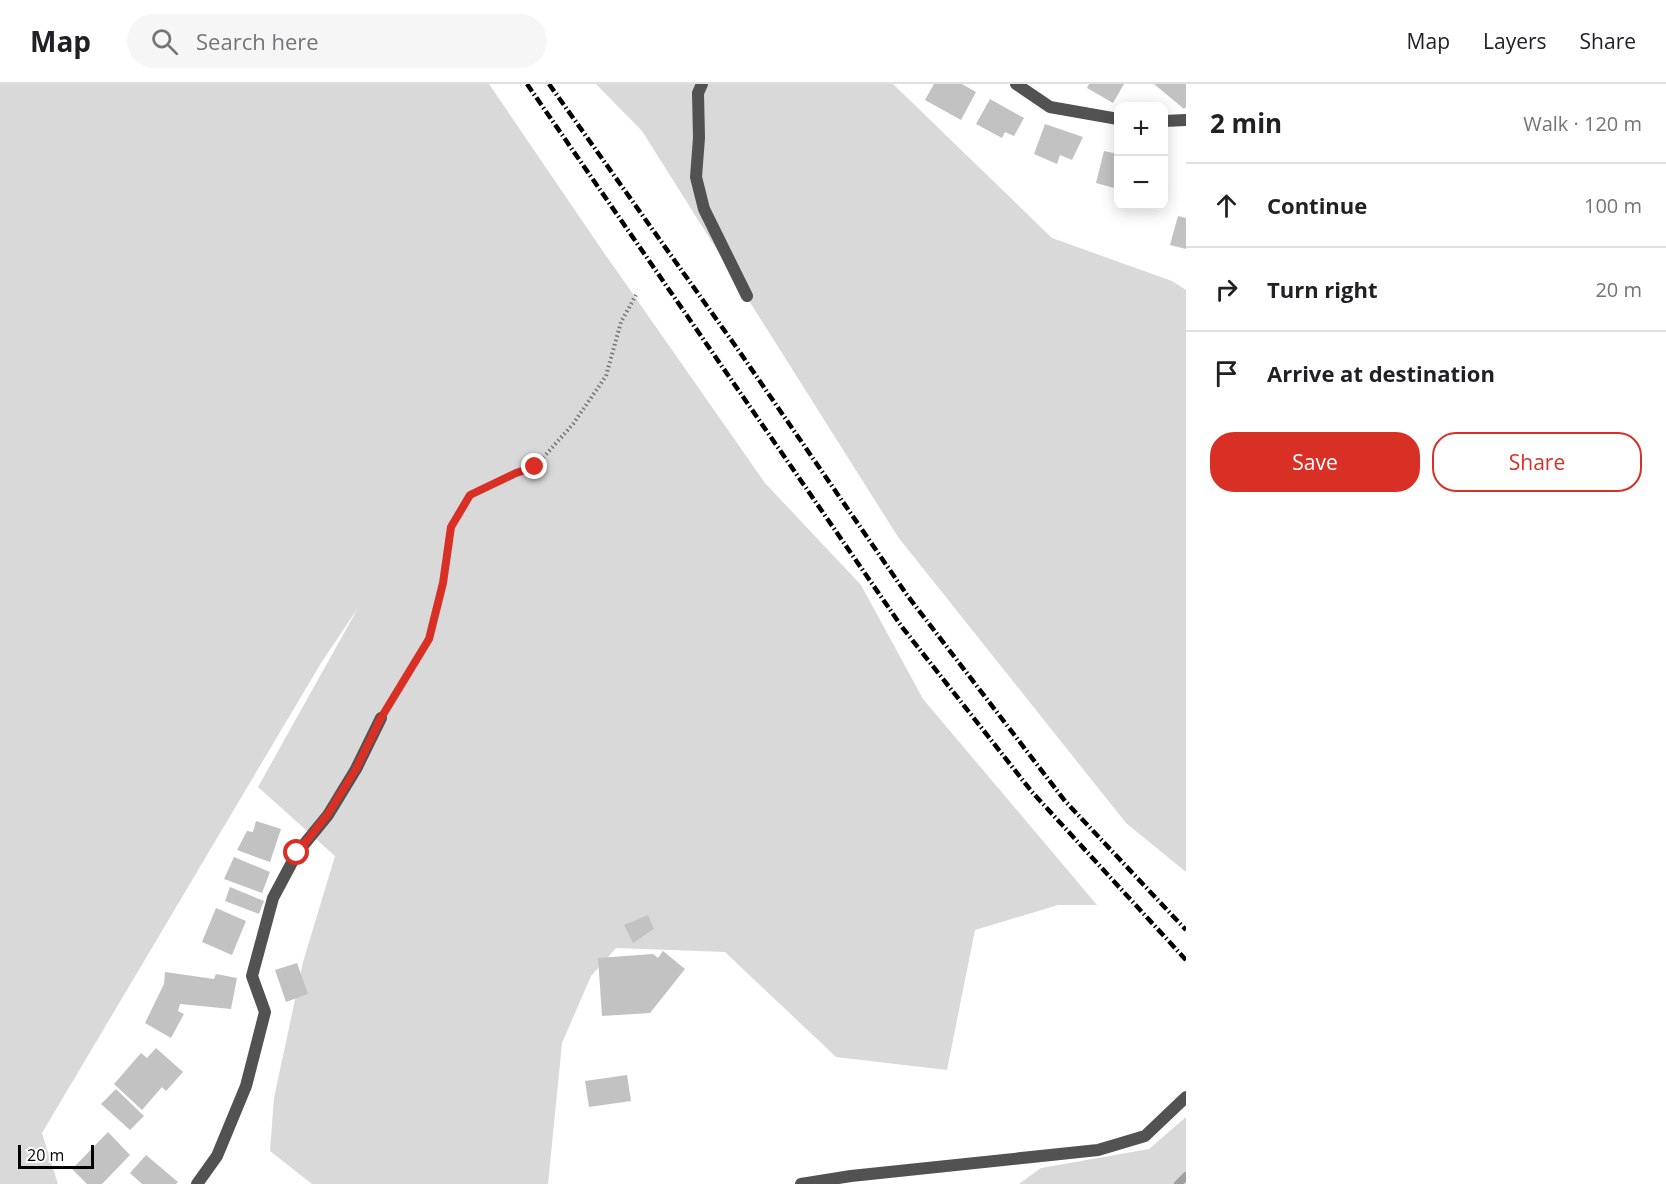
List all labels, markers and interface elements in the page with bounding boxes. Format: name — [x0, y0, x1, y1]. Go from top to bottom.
search box — [127, 14, 547, 68]
text: Map — [30, 22, 91, 60]
icon: search — [148, 25, 181, 58]
text: Search here — [196, 26, 319, 56]
text: Map — [1407, 27, 1450, 55]
text: Layers — [1483, 27, 1547, 55]
text: Share — [1580, 27, 1636, 55]
map controls — [1114, 102, 1168, 210]
button: + — [1114, 102, 1168, 156]
text: 2 min — [1210, 105, 1282, 141]
text: Walk · 120 m — [1523, 110, 1642, 137]
button: − — [1114, 156, 1168, 210]
icon: ahead — [1210, 189, 1243, 222]
text: Continue — [1267, 190, 1367, 220]
text: 100 m — [1584, 192, 1642, 219]
icon: right — [1210, 273, 1243, 306]
text: Turn right — [1267, 274, 1378, 304]
text: 20 m — [1595, 276, 1642, 303]
icon: arrive — [1210, 357, 1243, 390]
text: Arrive at destination — [1267, 358, 1495, 388]
button: Save — [1210, 432, 1420, 492]
button: Share — [1432, 432, 1642, 492]
route end — [521, 453, 547, 479]
route start — [283, 839, 309, 865]
scale bar — [18, 1142, 94, 1170]
text: 20 m — [27, 1144, 64, 1166]

